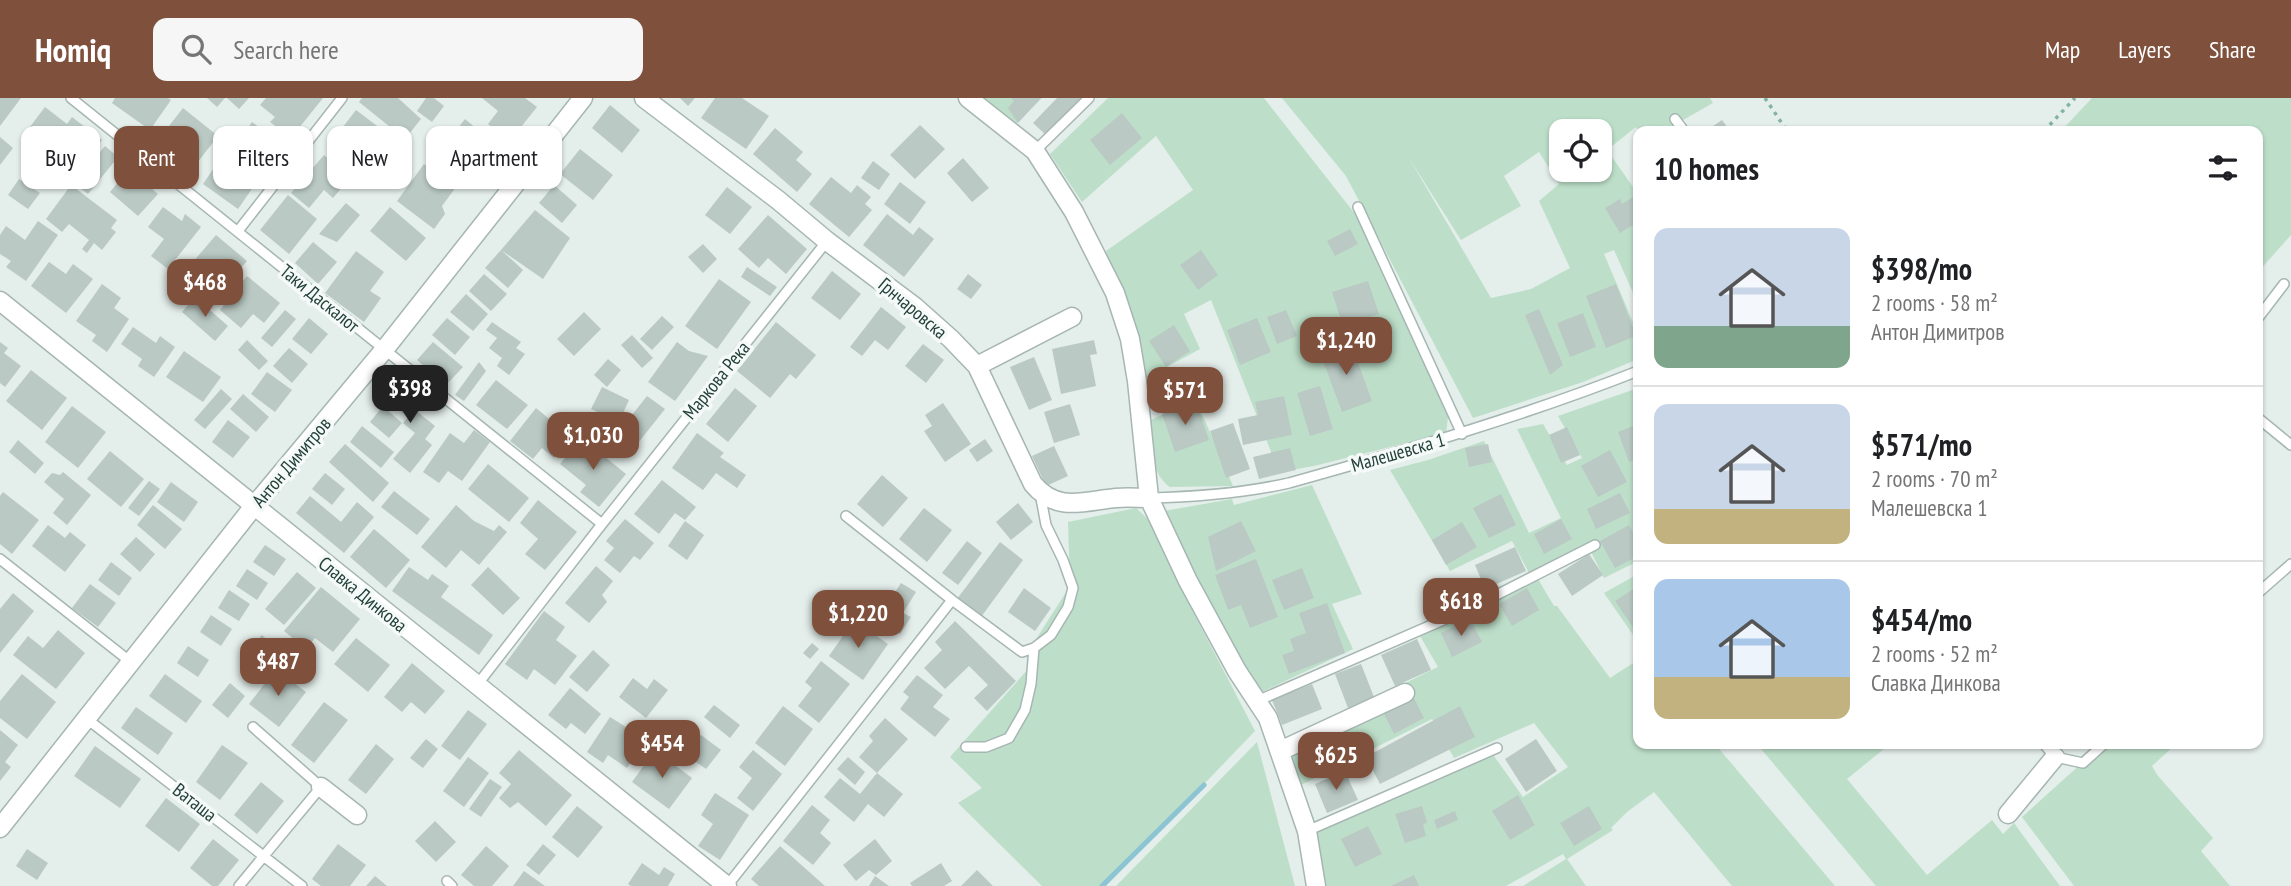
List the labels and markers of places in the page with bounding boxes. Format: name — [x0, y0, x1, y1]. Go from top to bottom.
pin: $468 — [164, 260, 246, 319]
pin: $1,240 — [1289, 317, 1403, 377]
pin: $398 — [369, 366, 451, 425]
pin: $571 — [1144, 368, 1226, 427]
pin: $1,030 — [536, 412, 650, 472]
pin: $618 — [1420, 578, 1502, 638]
pin: $1,220 — [801, 590, 915, 650]
pin: $487 — [237, 638, 319, 698]
pin: $454 — [621, 720, 703, 780]
pin: $625 — [1295, 732, 1377, 792]

